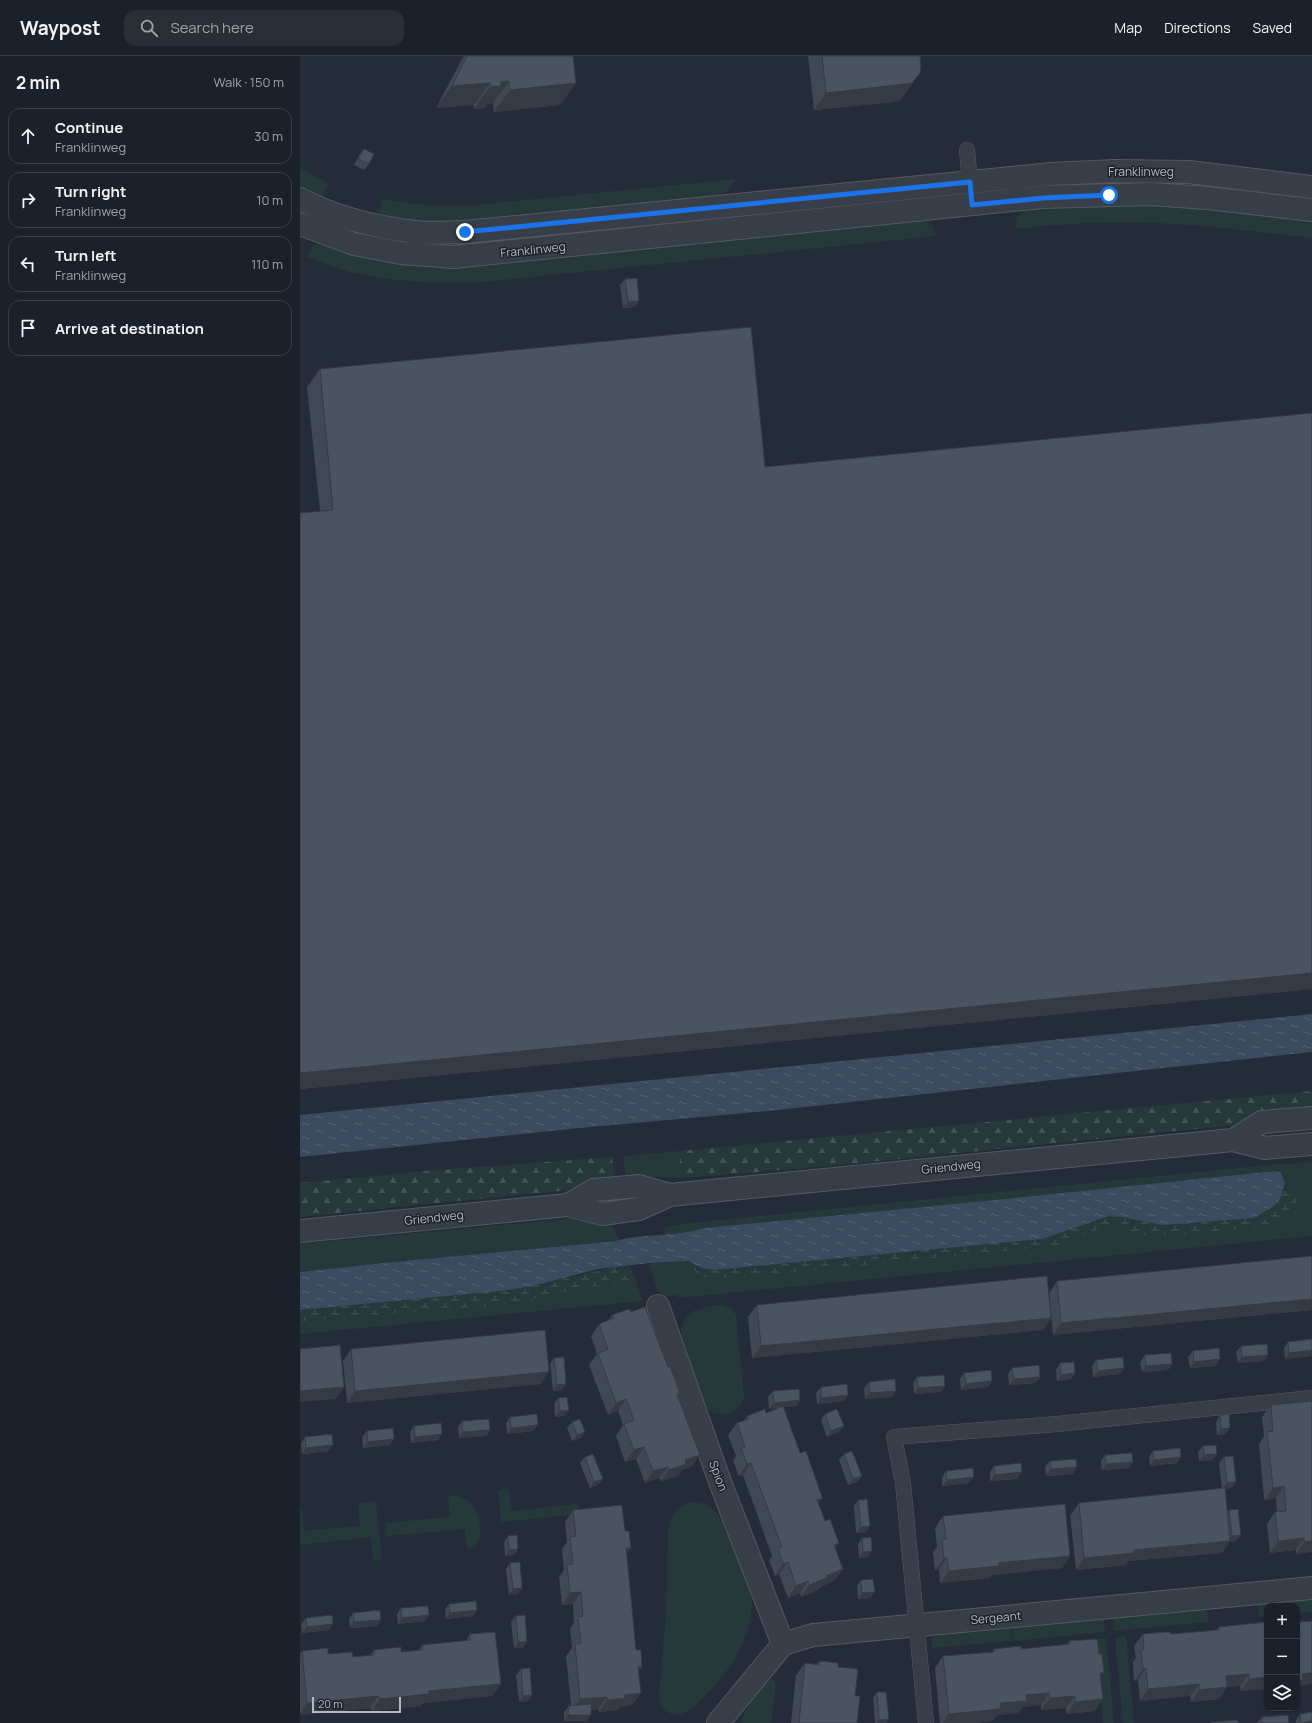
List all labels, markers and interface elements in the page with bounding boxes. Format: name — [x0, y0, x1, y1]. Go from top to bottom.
search box — [124, 10, 404, 46]
text: Waypost — [20, 15, 100, 41]
icon: search — [138, 17, 160, 39]
text: Search here — [170, 17, 254, 38]
text: Map — [1114, 18, 1142, 37]
text: Directions — [1164, 18, 1231, 37]
text: Saved — [1253, 18, 1292, 37]
text: 2 min — [16, 71, 60, 94]
text: Walk · 150 m — [213, 73, 284, 91]
text: Continue — [55, 117, 123, 138]
icon: ahead — [17, 125, 39, 147]
text: 30 m — [254, 127, 283, 145]
text: Franklinweg — [55, 138, 126, 156]
street label: Franklinweg — [1108, 163, 1174, 180]
text: Turn right — [55, 181, 126, 202]
route start — [1100, 186, 1118, 204]
icon: right — [17, 189, 39, 211]
text: 10 m — [256, 191, 283, 209]
text: Franklinweg — [55, 202, 126, 220]
route end — [456, 223, 474, 241]
street label: Franklinweg — [499, 238, 567, 261]
text: Turn left — [55, 245, 117, 266]
icon: left — [17, 253, 39, 275]
text: 110 m — [251, 255, 283, 273]
text: Franklinweg — [55, 266, 126, 284]
icon: arrive — [17, 317, 39, 339]
text: Arrive at destination — [55, 318, 204, 339]
street label: Griendweg — [920, 1155, 982, 1178]
street label: Griendweg — [403, 1206, 465, 1229]
street label: Spion — [705, 1458, 732, 1494]
map controls — [1264, 1603, 1300, 1711]
button: + — [1264, 1603, 1300, 1639]
street label: Sergeant — [970, 1607, 1022, 1628]
button: − — [1264, 1639, 1300, 1675]
button: layers — [1264, 1675, 1300, 1711]
scale bar — [312, 1695, 401, 1714]
text: 20 m — [318, 1696, 343, 1711]

